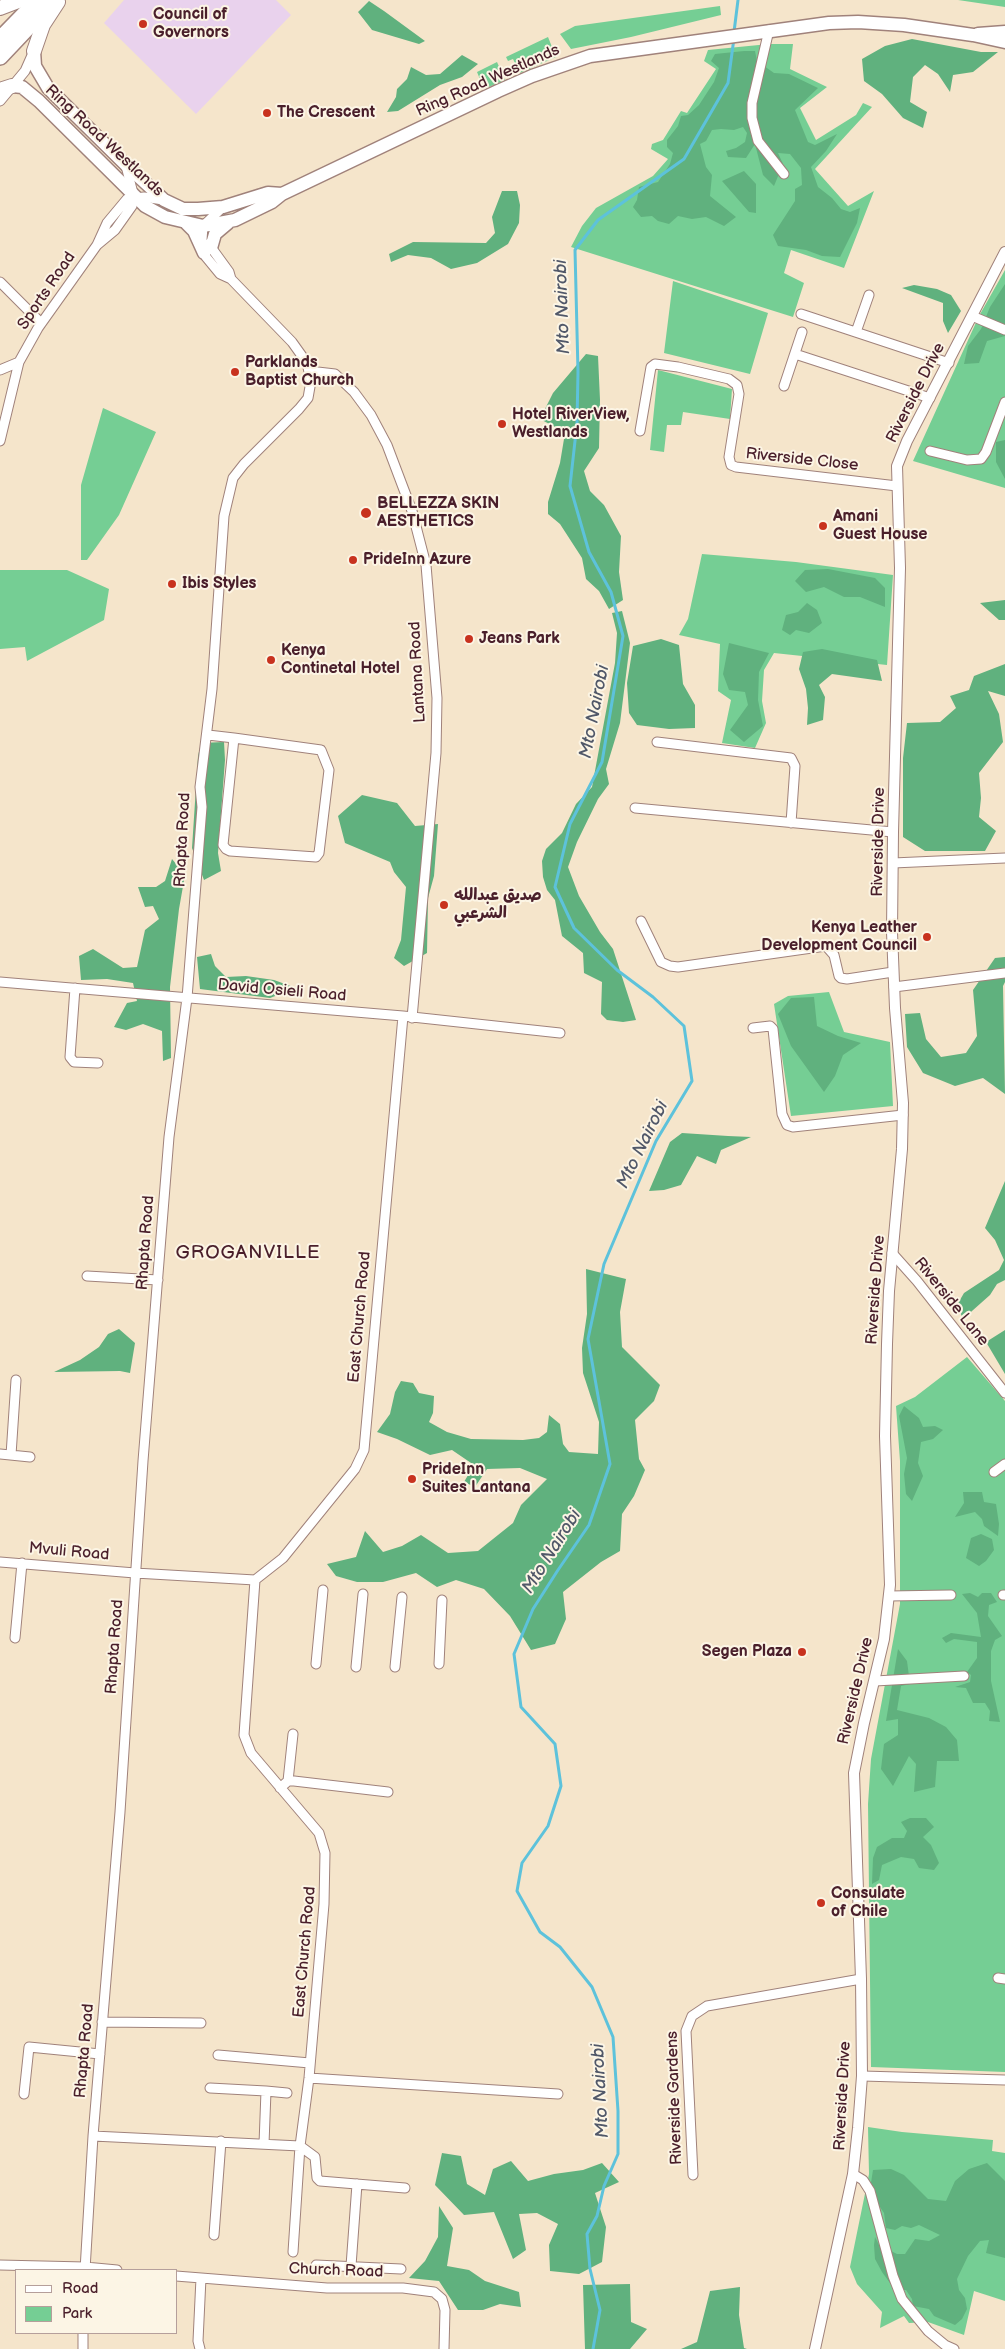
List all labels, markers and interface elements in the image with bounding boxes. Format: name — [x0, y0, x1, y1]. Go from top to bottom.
place label: Council of Governors — [153, 5, 229, 43]
marker: Council of Governors — [137, 18, 149, 30]
street label: Ring Road Westlands — [413, 41, 563, 121]
street label: Ring Road Westlands — [41, 81, 167, 201]
place label: The Crescent — [277, 103, 375, 123]
marker: The Crescent — [261, 107, 273, 119]
street label: Sports Road — [14, 248, 80, 334]
water label: Mto Nairobi — [551, 259, 575, 355]
street label: Riverside Drive — [883, 340, 949, 446]
place label: Parklands Baptist Church — [245, 353, 354, 391]
marker: Parklands Baptist Church — [229, 366, 241, 378]
place label: Hotel RiverView, Westlands — [512, 405, 629, 443]
marker: Hotel RiverView, Westlands — [496, 418, 508, 430]
street label: Riverside Close — [745, 445, 859, 475]
place label: BELLEZZA SKIN AESTHETICS — [377, 494, 499, 532]
marker: BELLEZZA SKIN AESTHETICS — [359, 506, 373, 520]
place label: Amani Guest House — [833, 507, 927, 545]
marker: Amani Guest House — [817, 520, 829, 532]
place label: PrideInn Azure — [363, 550, 471, 570]
marker: PrideInn Azure — [347, 554, 359, 566]
place label: Ibis Styles — [182, 574, 256, 594]
marker: Ibis Styles — [166, 578, 178, 590]
street label: Lantana Road — [406, 621, 430, 723]
place label: Jeans Park — [479, 629, 560, 649]
marker: Jeans Park — [463, 633, 475, 645]
place label: Kenya Continetal Hotel — [281, 641, 400, 679]
marker: Kenya Continetal Hotel — [265, 654, 277, 666]
water label: Mto Nairobi — [575, 663, 615, 761]
street label: Riverside Drive — [868, 787, 890, 897]
street label: Rhapta Road — [171, 792, 195, 888]
place label: صديق عبدالله الشرعبي — [454, 886, 542, 924]
marker: صديق عبدالله الشرعبي — [438, 899, 450, 911]
place label: Kenya Leather Development Council — [761, 918, 917, 956]
marker: Kenya Leather Development Council — [921, 931, 933, 943]
street label: David Osieli Road — [217, 976, 347, 1006]
water label: Mto Nairobi — [613, 1098, 673, 1192]
street label: Rhapta Road — [133, 1195, 159, 1291]
street label: Riverside Drive — [863, 1235, 889, 1345]
district label: GROGANVILLE — [174, 1242, 322, 1264]
street label: East Church Road — [345, 1251, 375, 1383]
street label: Riverside Lane — [909, 1254, 993, 1350]
place label: PrideInn Suites Lantana — [422, 1460, 531, 1498]
marker: PrideInn Suites Lantana — [406, 1473, 418, 1485]
water label: Mto Nairobi — [518, 1506, 586, 1598]
street label: Mvuli Road — [28, 1539, 110, 1565]
street label: Rhapta Road — [102, 1599, 128, 1695]
street label: Riverside Drive — [834, 1635, 878, 1747]
place label: Segen Plaza — [702, 1642, 792, 1662]
marker: Segen Plaza — [796, 1646, 808, 1658]
place label: Consulate of Chile — [831, 1884, 905, 1922]
street label: East Church Road — [290, 1886, 320, 2018]
marker: Consulate of Chile — [815, 1897, 827, 1909]
street label: Rhapta Road — [71, 2003, 99, 2099]
street label: Riverside Gardens — [663, 2031, 687, 2165]
street label: Riverside Drive — [831, 2041, 855, 2151]
water label: Mto Nairobi — [588, 2043, 614, 2139]
street label: Church Road — [288, 2260, 384, 2282]
legend — [15, 2269, 178, 2334]
text: Road — [62, 2279, 98, 2298]
text: Park — [62, 2304, 92, 2323]

